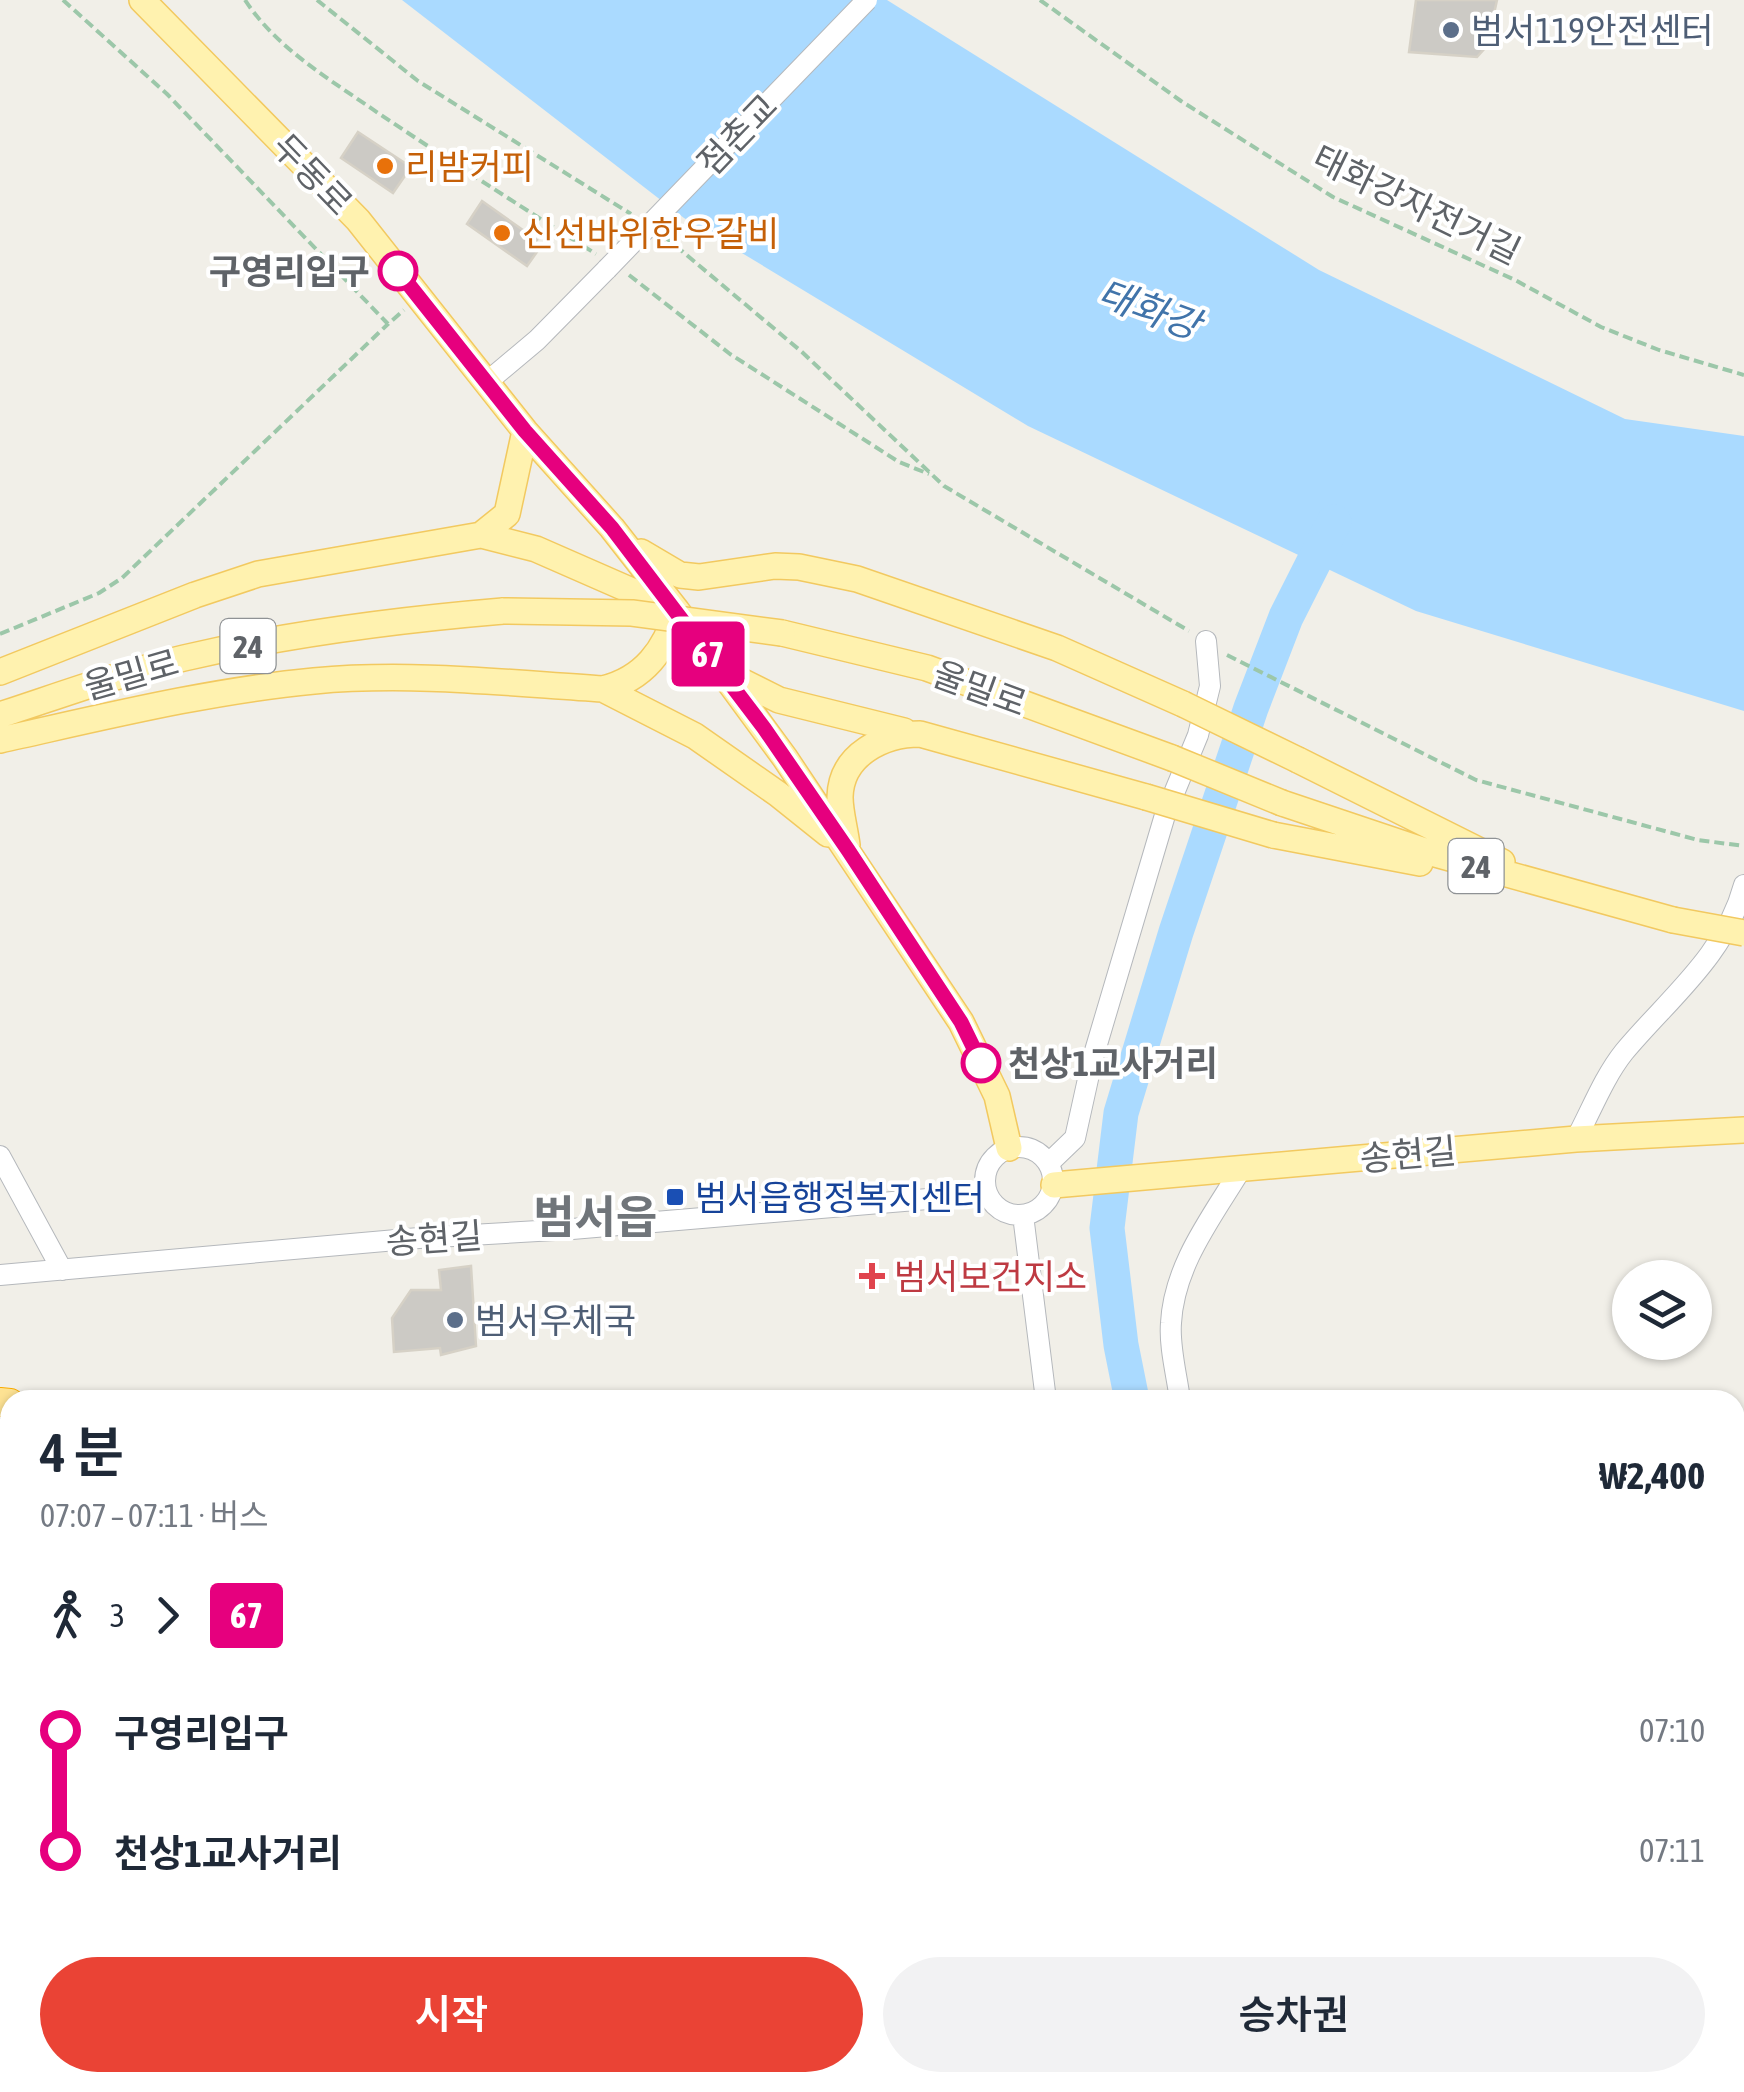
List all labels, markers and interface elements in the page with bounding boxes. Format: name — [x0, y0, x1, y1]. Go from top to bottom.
place label: 범서119안전센터 — [1471, 10, 1714, 50]
marker: 범서119안전센터 — [1440, 19, 1462, 41]
street label: 점촌교 — [689, 85, 785, 183]
street label: 두동로 — [265, 125, 361, 223]
street label: 태화강자전거길 — [1307, 137, 1527, 271]
place label: 리밤커피 — [405, 146, 534, 186]
marker: 리밤커피 — [374, 155, 396, 177]
place label: 신선바위한우갈비 — [522, 213, 780, 253]
marker: 신선바위한우갈비 — [491, 222, 513, 244]
place label: 구영리입구 — [209, 251, 370, 291]
marker: 구영리입구 — [379, 252, 417, 290]
water label: 태화강 — [1092, 271, 1210, 349]
road number: 24 — [220, 619, 276, 673]
line badge: 67 — [663, 622, 753, 686]
text: 67 — [692, 634, 724, 674]
street label: 울밀로 — [79, 641, 183, 707]
street label: 울밀로 — [928, 653, 1032, 723]
road number: 24 — [1448, 839, 1504, 893]
place label: 천상1교사거리 — [1008, 1043, 1218, 1083]
marker: 천상1교사거리 — [962, 1044, 1000, 1082]
street label: 송현길 — [1358, 1130, 1458, 1178]
place label: 범서읍행정복지센터 — [695, 1177, 985, 1217]
marker: 범서읍행정복지센터 — [664, 1186, 686, 1208]
district label: 범서읍 — [533, 1191, 657, 1243]
street label: 송현길 — [384, 1215, 484, 1261]
place label: 범서보건지소 — [894, 1256, 1087, 1296]
map controls — [1612, 1260, 1712, 1360]
button: layers — [1612, 1260, 1712, 1360]
marker: 범서보건지소 — [859, 1263, 885, 1289]
place label: 범서우체국 — [475, 1300, 636, 1340]
marker: 범서우체국 — [444, 1309, 466, 1331]
text: 4 분 — [40, 1421, 124, 1484]
text: ₩2,400 — [1599, 1454, 1705, 1497]
text: 07:07 – 07:11 · 버스 — [40, 1497, 268, 1534]
icon: walk — [40, 1588, 95, 1643]
icon: forward — [140, 1588, 195, 1643]
text: 67 — [230, 1595, 263, 1635]
text: 3 — [110, 1597, 125, 1634]
text: 구영리입구 — [114, 1712, 289, 1755]
text: 07:10 — [1639, 1712, 1705, 1749]
text: 천상1교사거리 — [114, 1832, 342, 1875]
text: 07:11 — [1639, 1832, 1705, 1869]
button: 시작 — [40, 1957, 863, 2072]
button: 승차권 — [883, 1957, 1705, 2072]

